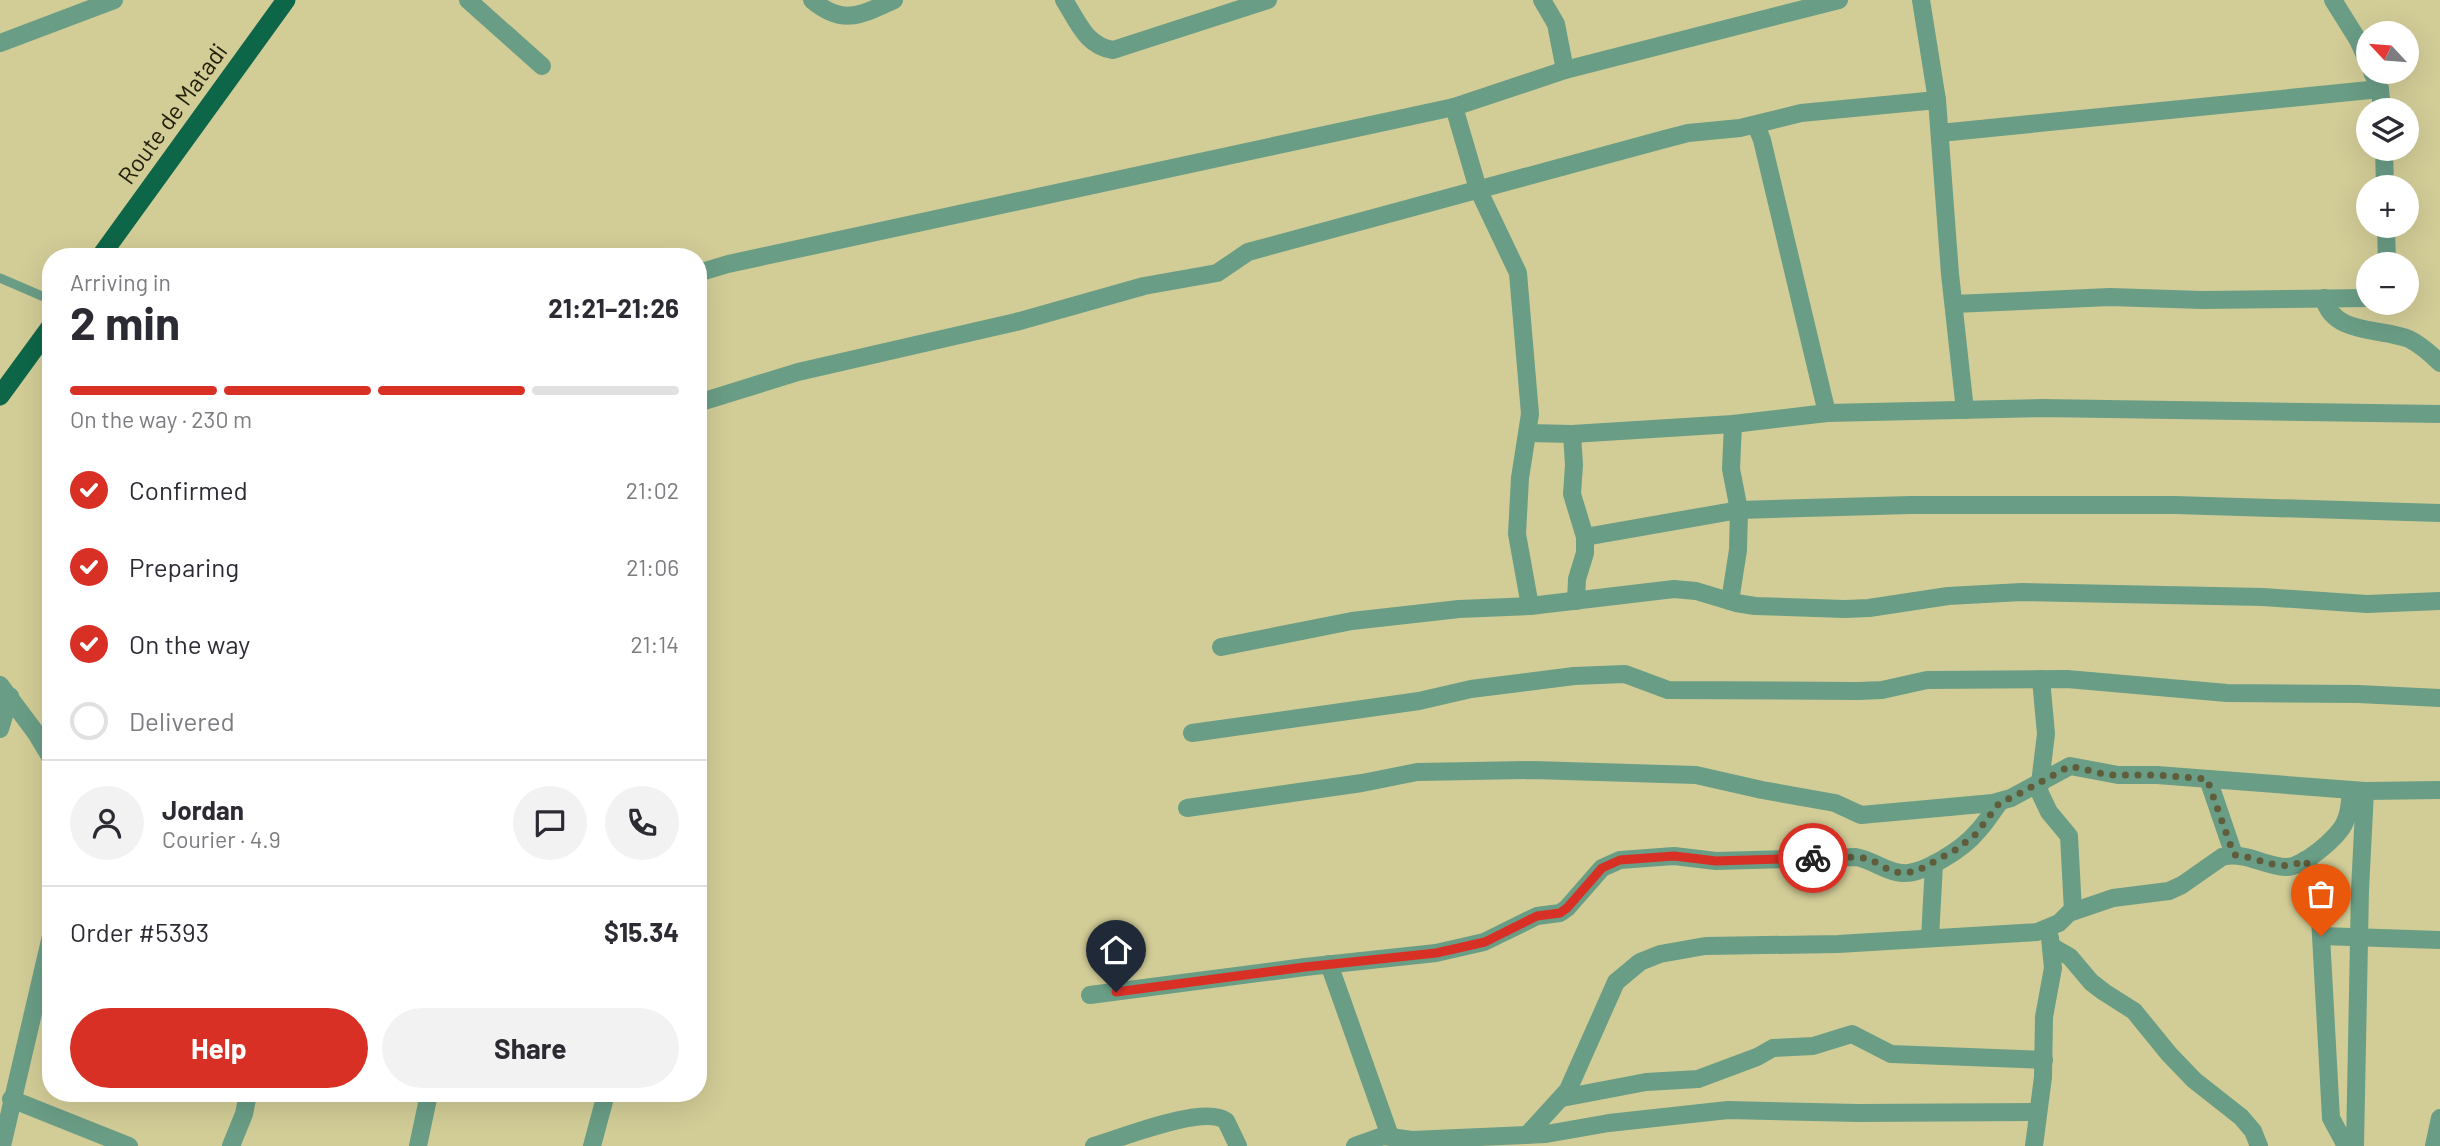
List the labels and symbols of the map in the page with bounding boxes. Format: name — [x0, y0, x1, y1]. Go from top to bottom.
north arrow — [2356, 21, 2418, 84]
street label: Route de Matadi — [111, 37, 233, 189]
courier — [1778, 823, 1848, 893]
pin — [2291, 864, 2351, 936]
pin — [1086, 920, 1146, 992]

